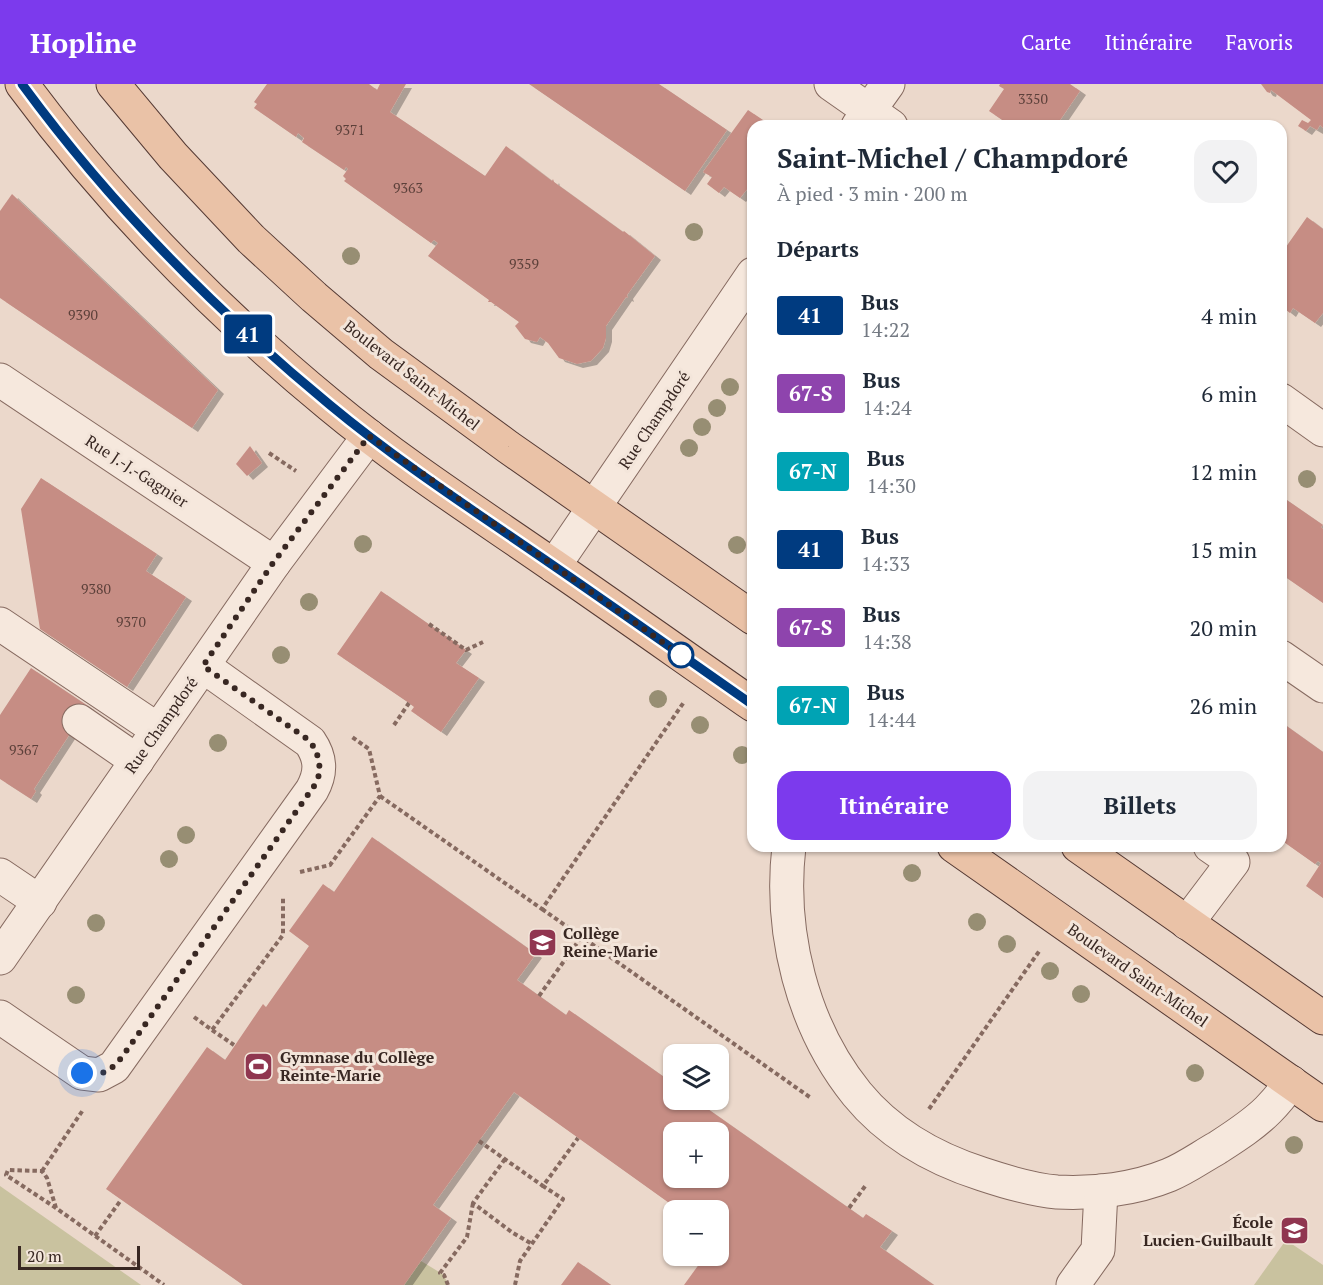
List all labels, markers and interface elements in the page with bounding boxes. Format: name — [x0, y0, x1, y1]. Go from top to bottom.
text: Hopline — [30, 24, 137, 61]
text: Carte — [1021, 28, 1071, 56]
text: Itinéraire — [1104, 28, 1193, 56]
text: Favoris — [1226, 28, 1293, 56]
house number: 3350 — [1018, 89, 1048, 108]
house number: 9371 — [335, 120, 365, 139]
text: Saint-Michel / Champdoré — [777, 139, 1128, 176]
button: heart — [1194, 140, 1257, 203]
house number: 9363 — [393, 178, 423, 197]
text: À pied · 3 min · 200 m — [777, 180, 967, 207]
text: Départs — [777, 234, 859, 263]
house number: 9359 — [509, 254, 539, 273]
text: Bus — [861, 287, 899, 316]
text: 41 — [798, 301, 822, 329]
text: 4 min — [1201, 301, 1257, 330]
house number: 9390 — [68, 305, 98, 324]
line badge: 41 — [221, 314, 275, 354]
street label: Boulevard Saint-Michel — [339, 315, 485, 435]
text: 14:22 — [861, 316, 910, 343]
text: 41 — [236, 320, 260, 348]
text: Bus — [863, 365, 900, 394]
street label: Rue Champdoré — [613, 367, 695, 473]
text: 67-S — [789, 379, 833, 407]
text: 6 min — [1201, 379, 1257, 408]
text: 14:24 — [863, 394, 912, 421]
street label: Rue J.-J.-Gagnier — [81, 429, 193, 513]
text: Bus — [867, 443, 905, 472]
text: 67-N — [789, 457, 837, 485]
text: 12 min — [1190, 457, 1257, 486]
text: 14:30 — [867, 472, 916, 499]
text: Bus — [861, 521, 899, 550]
text: 41 — [798, 535, 822, 563]
text: 15 min — [1190, 535, 1257, 564]
text: 14:33 — [861, 550, 910, 577]
house number: 9380 — [81, 579, 111, 598]
text: Bus — [863, 599, 900, 628]
house number: 9370 — [116, 612, 146, 631]
text: 67-S — [789, 613, 833, 641]
text: 20 min — [1190, 613, 1257, 642]
text: 14:38 — [863, 628, 912, 655]
unlabelled marker — [668, 642, 694, 668]
street label: Rue Champdoré — [119, 672, 203, 778]
text: Bus — [867, 677, 905, 706]
text: 67-N — [789, 691, 837, 719]
text: 26 min — [1190, 691, 1257, 720]
text: 14:44 — [867, 706, 916, 733]
house number: 9367 — [9, 740, 39, 759]
button: Itinéraire — [777, 771, 1011, 840]
button: Billets — [1023, 771, 1257, 840]
street label: Boulevard Saint-Michel — [1063, 918, 1213, 1032]
place label: Collège Reine-Marie — [563, 922, 658, 962]
school or university icon: Collège Reine-Marie — [526, 926, 558, 958]
map controls — [663, 1044, 729, 1266]
button: layers — [663, 1044, 729, 1110]
place label: Gymnase du Collège Reinte-Marie — [280, 1046, 435, 1086]
sports icon: Gymnase du Collège Reinte-Marie — [243, 1050, 275, 1082]
your location — [67, 1058, 97, 1088]
button: + — [663, 1122, 729, 1188]
button: − — [663, 1200, 729, 1266]
place label: École Lucien-Guilbault — [1143, 1211, 1274, 1251]
school or university icon: École Lucien-Guilbault — [1278, 1215, 1310, 1247]
scale bar — [18, 1243, 140, 1270]
text: 20 m — [27, 1245, 62, 1267]

